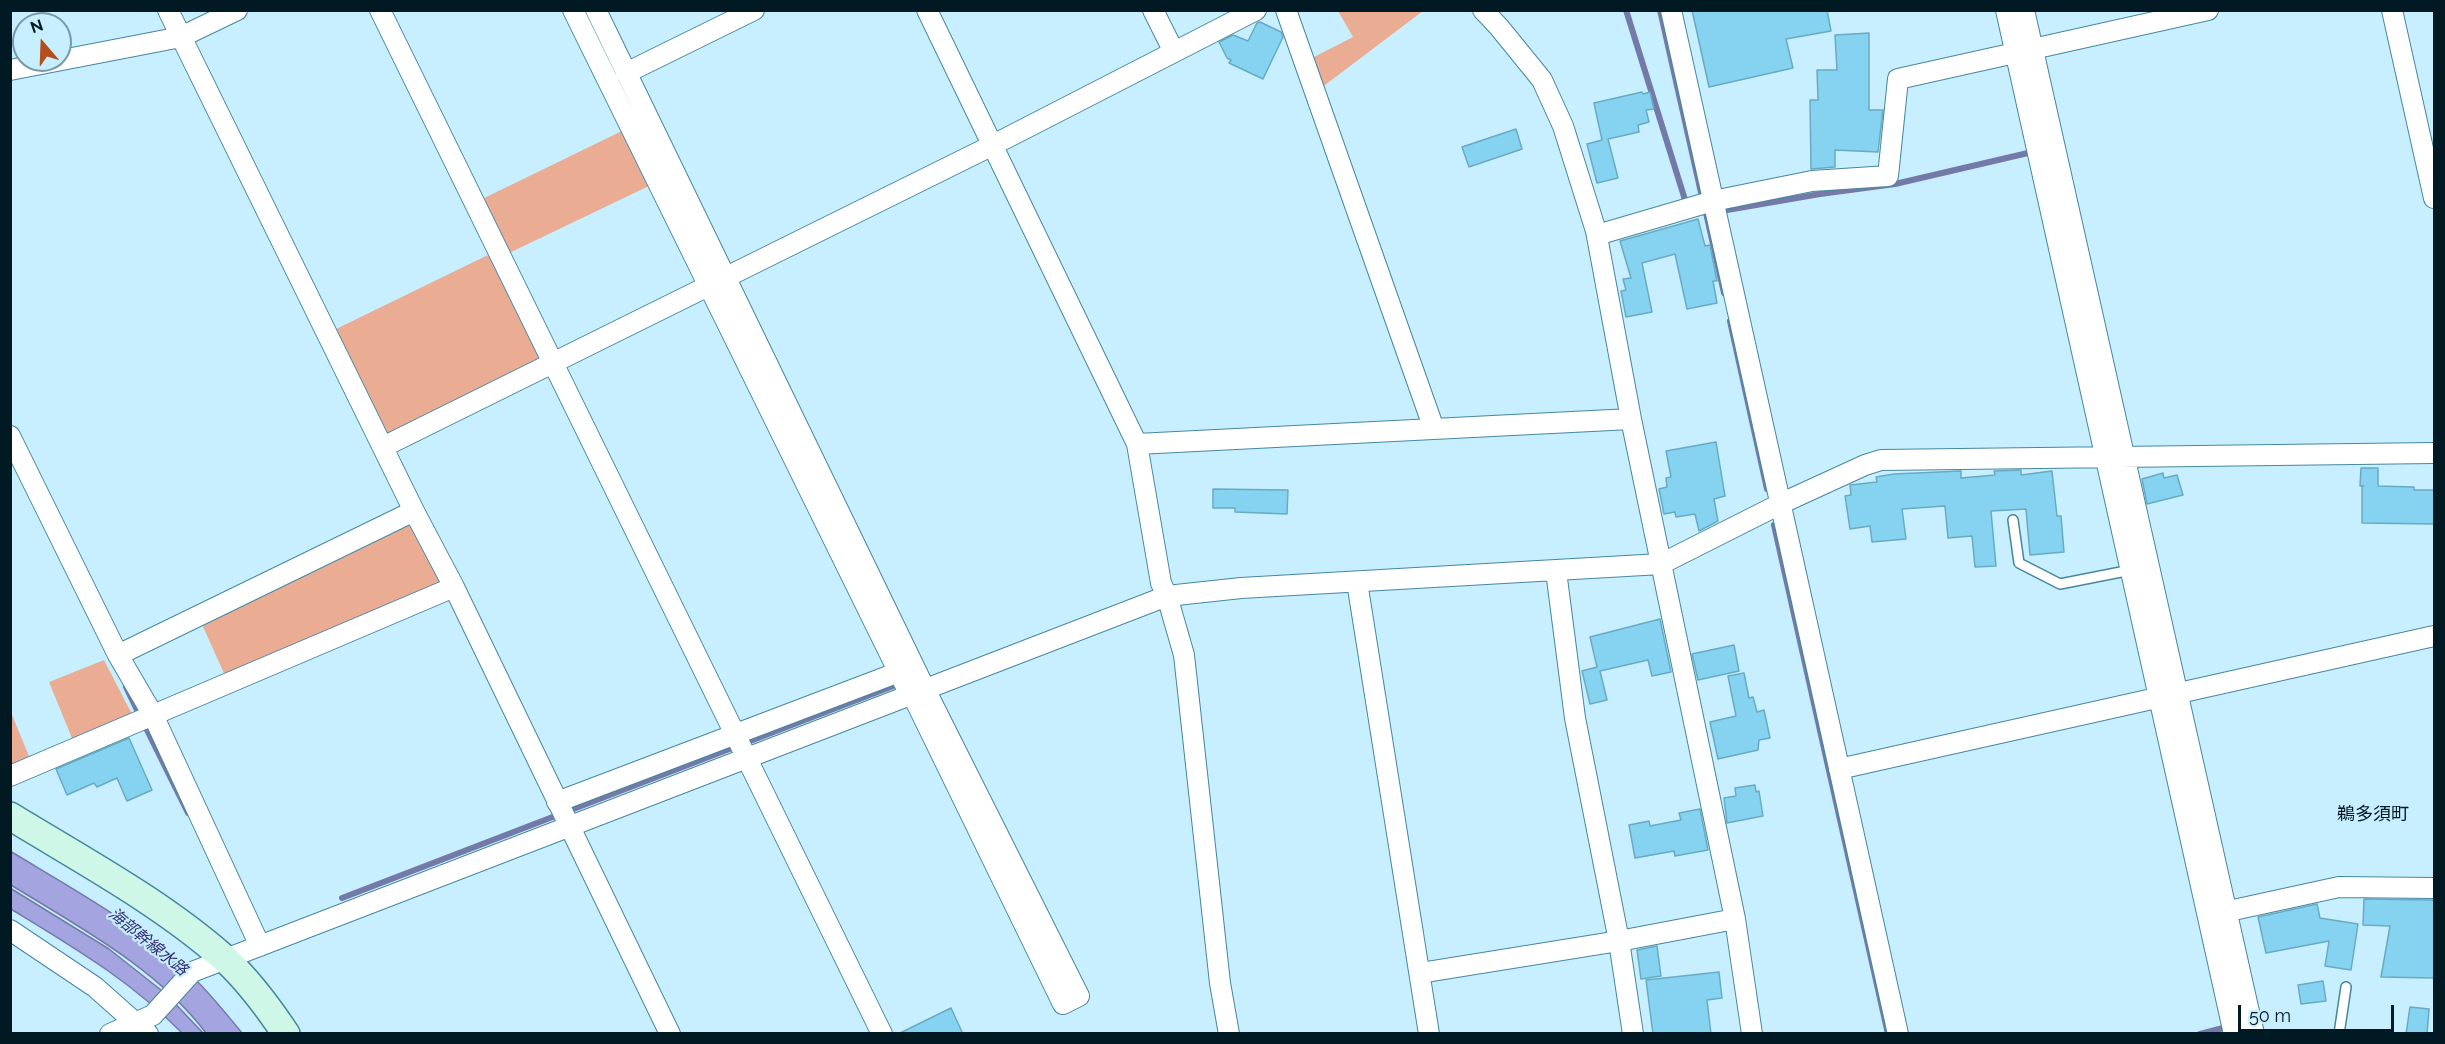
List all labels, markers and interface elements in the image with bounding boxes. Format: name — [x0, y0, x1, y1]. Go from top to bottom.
north arrow — [12, 12, 72, 72]
text: N — [28, 15, 45, 37]
district label: 鵜多須町 — [2337, 804, 2409, 826]
water label: 海部幹線水路 — [105, 904, 191, 980]
scale bar — [2241, 993, 2397, 1031]
text: 50 m — [2249, 1005, 2291, 1026]

